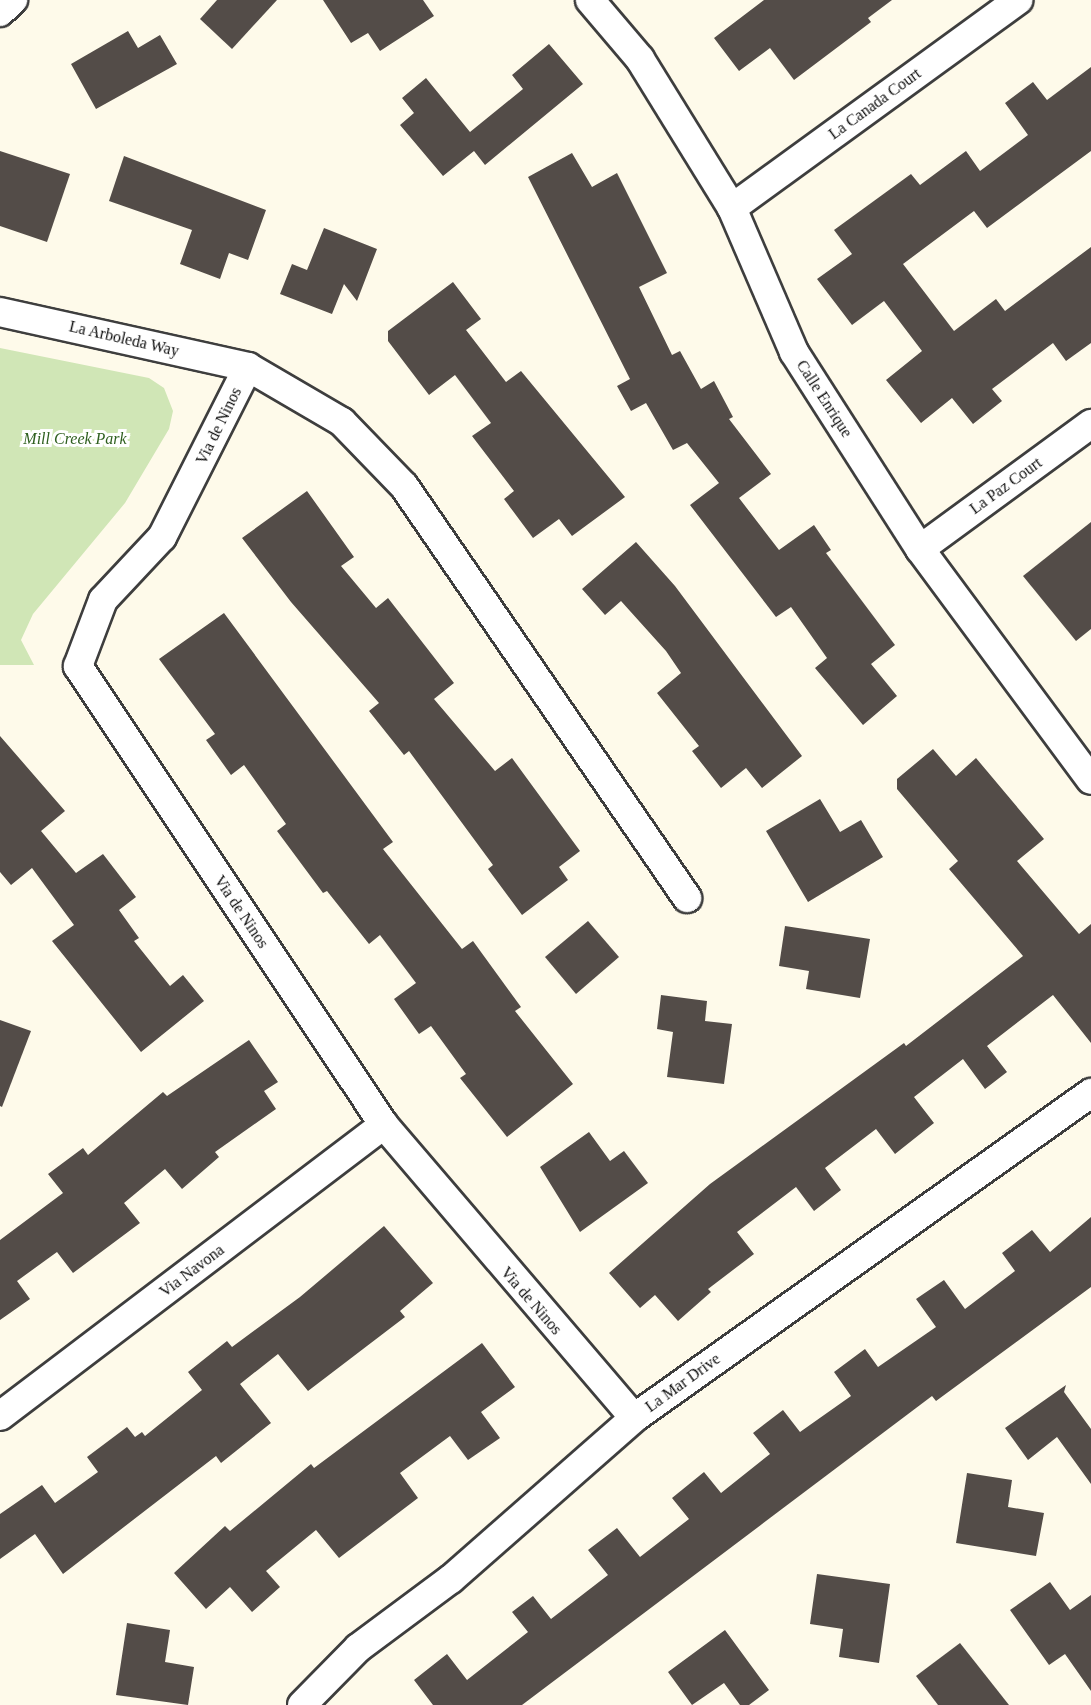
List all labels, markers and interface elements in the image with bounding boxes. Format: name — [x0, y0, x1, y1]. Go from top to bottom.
street label: La Canada Court — [825, 64, 925, 144]
street label: La Arboleda Way — [67, 317, 181, 361]
street label: Calle Enrique — [792, 357, 856, 441]
street label: Via de Ninos — [192, 384, 246, 468]
park label: Mill Creek Park — [23, 429, 127, 449]
street label: La Paz Court — [966, 453, 1046, 519]
street label: Via de Ninos — [210, 872, 272, 952]
street label: Via Navona — [156, 1240, 228, 1302]
street label: Via de Ninos — [496, 1263, 566, 1339]
street label: La Mar Drive — [642, 1349, 724, 1417]

